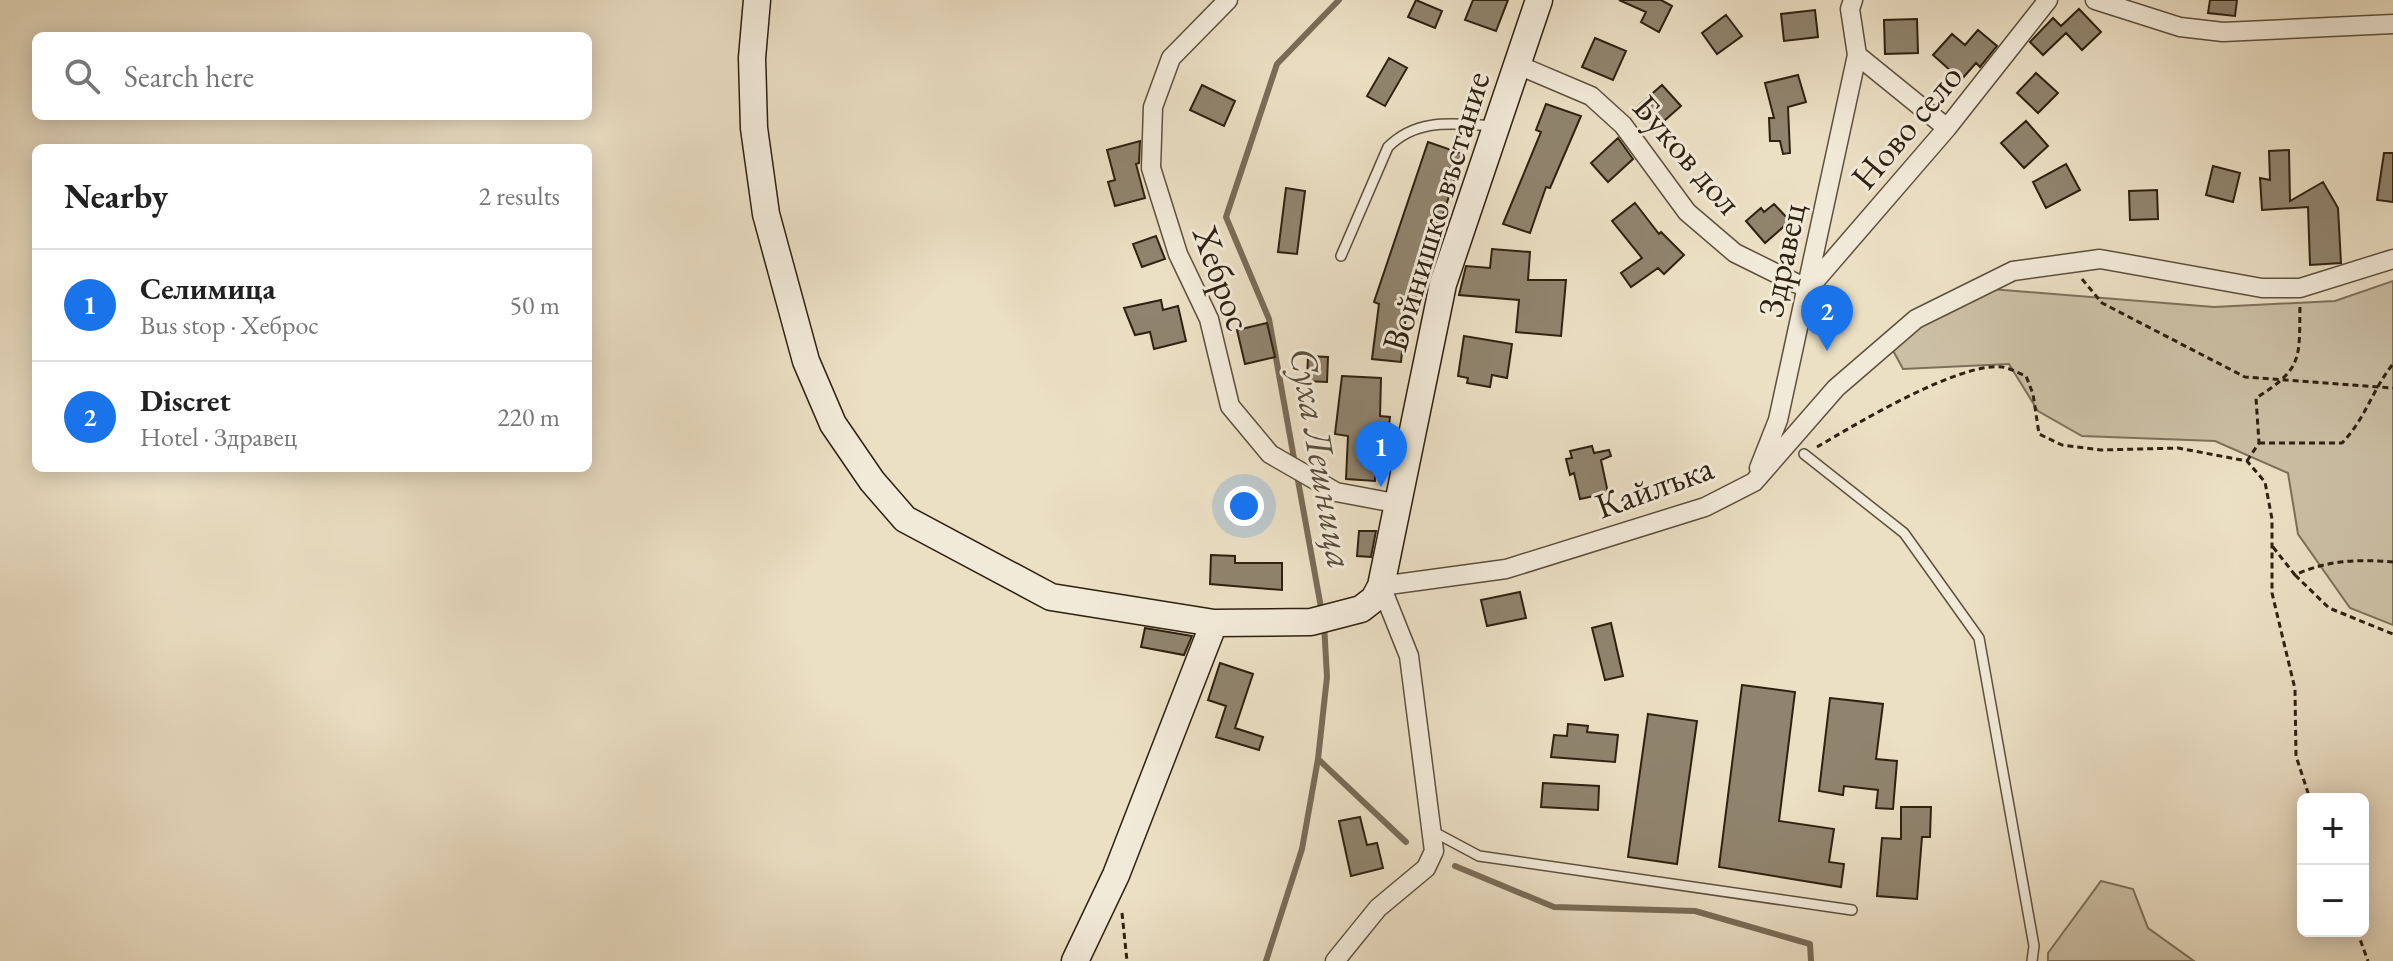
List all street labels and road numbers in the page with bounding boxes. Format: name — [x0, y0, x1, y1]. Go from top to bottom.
street label: Ново село — [1840, 54, 1973, 199]
street label: Войнишко въстание — [1371, 66, 1500, 357]
street label: Буков дол — [1623, 84, 1753, 224]
street label: Здравец — [1747, 199, 1817, 321]
street label: Хеброс — [1182, 219, 1263, 337]
street label: Кайлъка — [1589, 443, 1720, 529]

